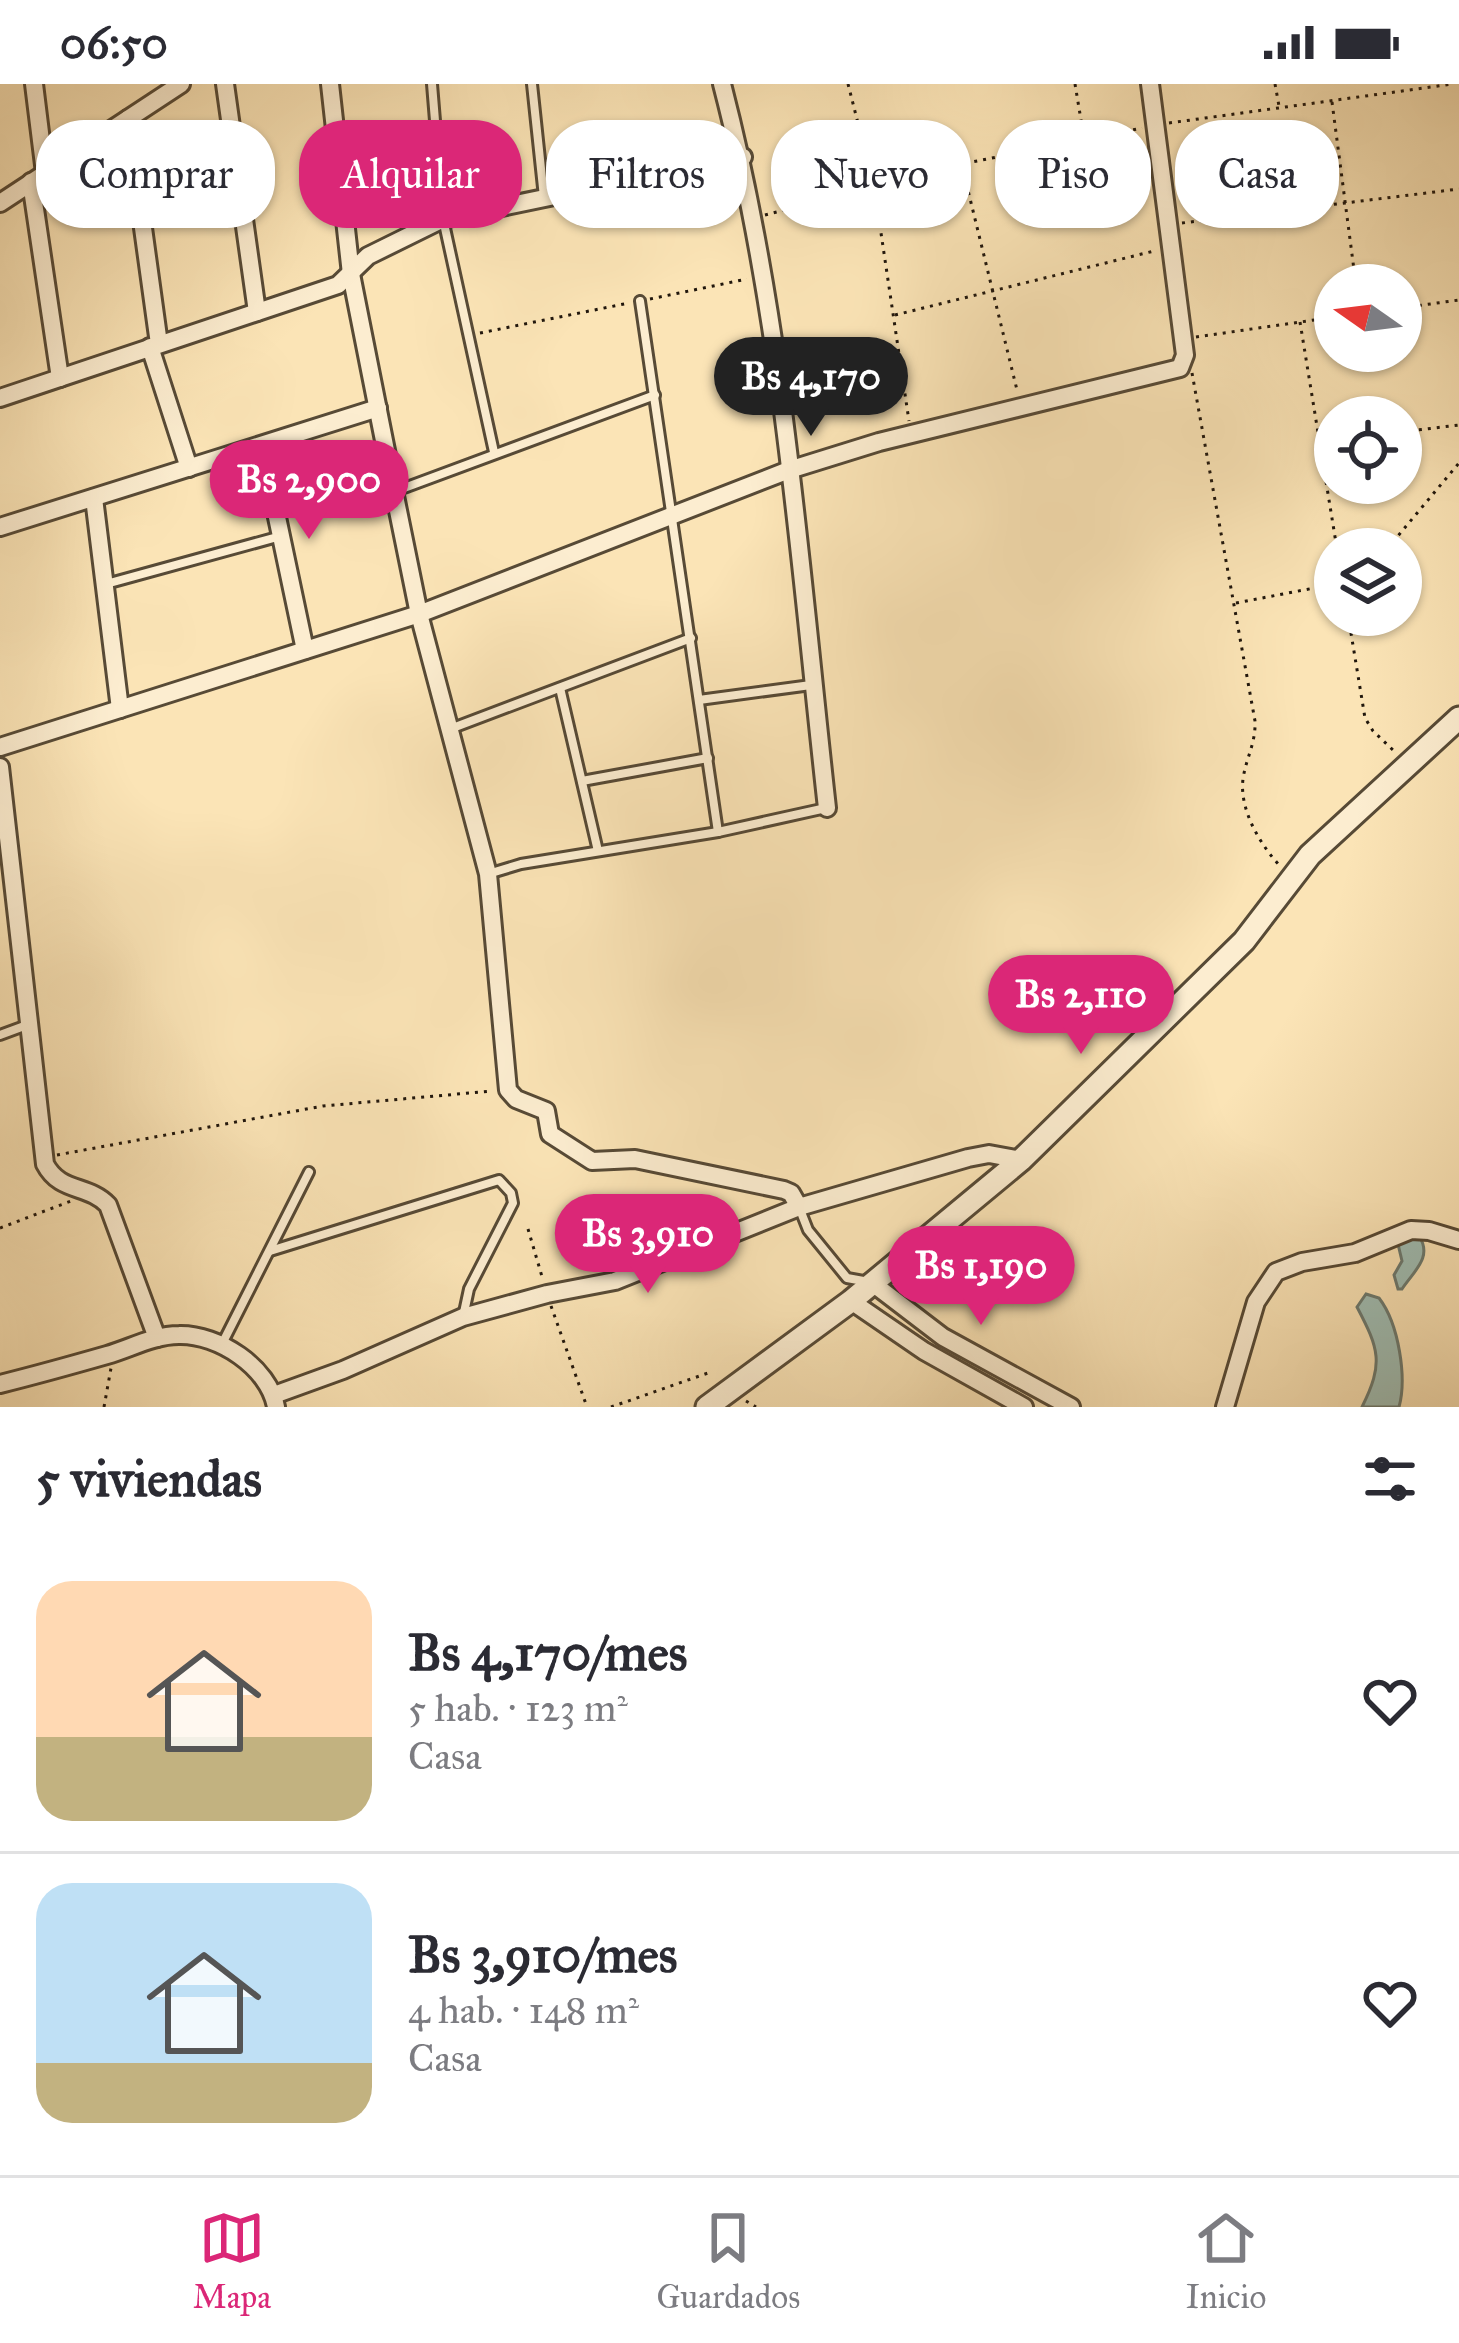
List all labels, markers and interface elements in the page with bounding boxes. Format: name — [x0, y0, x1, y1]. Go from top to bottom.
text: 06:50 — [60, 15, 168, 70]
chip: Comprar — [36, 120, 275, 228]
chip: Alquilar — [299, 120, 522, 228]
chip: Filtros — [546, 120, 747, 228]
chip: Nuevo — [771, 120, 971, 228]
chip: Piso — [995, 120, 1151, 228]
chip: Casa — [1175, 120, 1339, 228]
north arrow — [1314, 264, 1422, 372]
map controls — [1314, 264, 1422, 636]
pin: Bs 4,170 — [687, 337, 935, 439]
text: Bs 4,170 — [741, 352, 881, 400]
button: locate — [1314, 396, 1422, 504]
pin: Bs 2,900 — [185, 440, 433, 542]
text: Bs 2,900 — [237, 455, 381, 503]
button: layers — [1314, 528, 1422, 636]
pin: Bs 2,110 — [957, 955, 1205, 1057]
text: Bs 2,110 — [1015, 970, 1147, 1018]
pin: Bs 3,910 — [524, 1194, 772, 1296]
text: Bs 3,910 — [582, 1209, 714, 1257]
pin: Bs 1,190 — [857, 1226, 1105, 1328]
text: Bs 1,190 — [915, 1241, 1047, 1289]
icon: filters — [1357, 1446, 1423, 1512]
text: 5 viviendas — [36, 1448, 262, 1510]
text: Bs 4,170/mes — [408, 1622, 687, 1684]
icon: home — [132, 1629, 276, 1773]
icon: heart — [1357, 1668, 1423, 1734]
text: 5 hab. · 123 m² — [408, 1684, 628, 1732]
text: Casa — [408, 1732, 482, 1780]
text: Bs 3,910/mes — [408, 1924, 677, 1986]
icon: home — [132, 1931, 276, 2075]
icon: heart — [1357, 1970, 1423, 2036]
text: 4 hab. · 148 m² — [408, 1986, 639, 2034]
text: Casa — [408, 2034, 482, 2082]
tab: Mapa — [193, 2205, 271, 2317]
tab: Guardados — [656, 2205, 800, 2317]
tab: Inicio — [1186, 2205, 1266, 2317]

